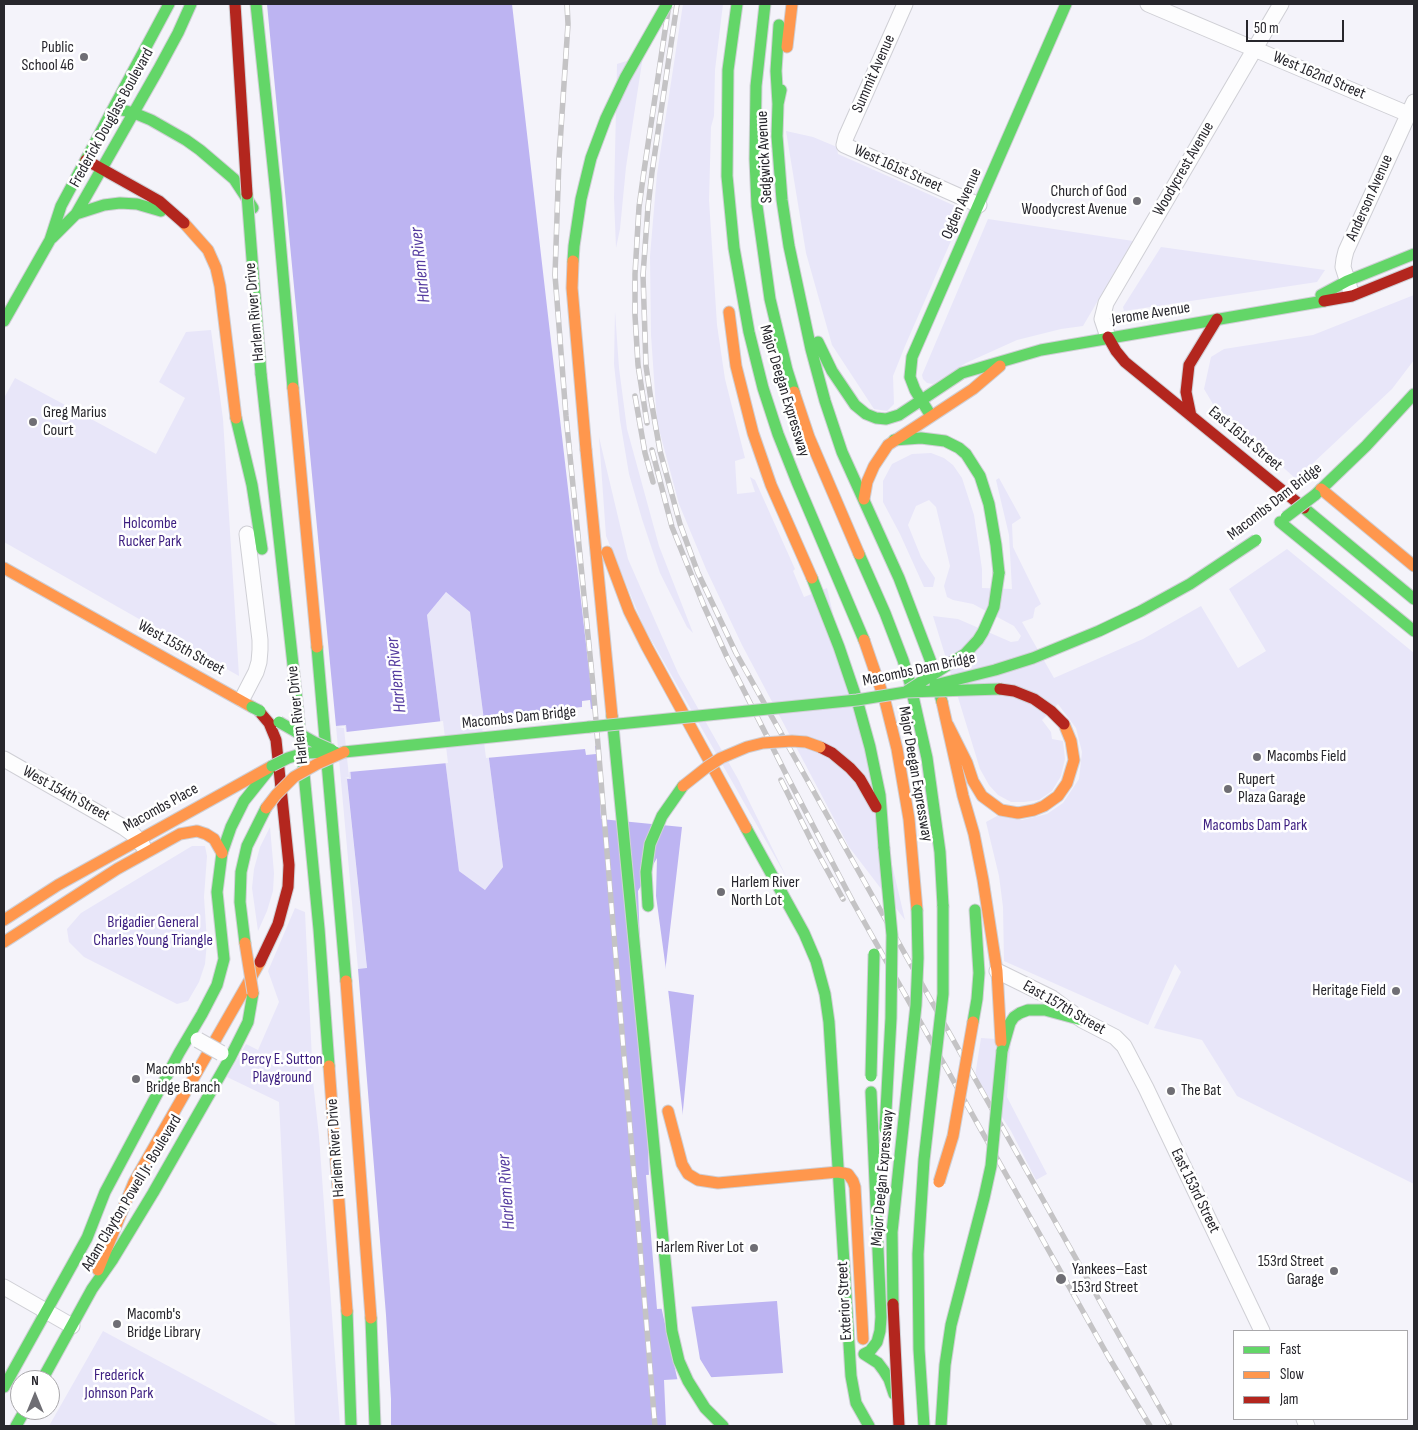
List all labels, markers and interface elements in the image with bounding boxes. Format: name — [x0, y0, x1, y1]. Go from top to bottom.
scale bar — [1248, 10, 1346, 42]
text: 50 m — [1254, 19, 1279, 38]
street label: Summit Avenue — [848, 32, 900, 116]
place label: Public School 46 — [21, 38, 74, 76]
street label: Frederick Douglass Boulevard — [66, 45, 158, 191]
street label: West 162nd Street — [1270, 48, 1368, 104]
marker: Public School 46 — [78, 51, 90, 63]
street label: Sedgwick Avenue — [753, 110, 777, 204]
street label: Woodycrest Avenue — [1149, 119, 1219, 219]
street label: West 161st Street — [851, 141, 945, 197]
street label: Anderson Avenue — [1342, 152, 1398, 244]
street label: Ogden Avenue — [938, 165, 986, 243]
place label: Church of God Woodycrest Avenue — [1022, 182, 1127, 220]
marker: Church of God Woodycrest Avenue — [1131, 195, 1143, 207]
water label: Harlem River — [406, 226, 436, 304]
street label: Harlem River Drive — [241, 262, 269, 362]
street label: Jerome Avenue — [1110, 298, 1192, 330]
street label: Major Deegan Expressway — [755, 323, 813, 459]
street label: East 161st Street — [1204, 402, 1286, 476]
place label: Greg Marius Court — [43, 403, 106, 441]
marker: Greg Marius Court — [27, 416, 39, 428]
street label: Macombs Dam Bridge — [1224, 459, 1326, 545]
park label: Holcombe Rucker Park — [118, 514, 182, 552]
street label: West 155th Street — [134, 616, 228, 680]
water label: Harlem River — [382, 636, 412, 714]
street label: Macombs Dam Bridge — [861, 649, 977, 691]
street label: Harlem River Drive — [283, 665, 313, 765]
street label: Macombs Dam Bridge — [461, 702, 577, 734]
street label: Major Deegan Expressway — [894, 705, 936, 843]
place label: Macombs Field — [1267, 747, 1346, 767]
marker: Macombs Field — [1251, 751, 1263, 763]
street label: West 154th Street — [19, 762, 113, 826]
place label: Rupert Plaza Garage — [1238, 770, 1306, 808]
street label: Macombs Place — [120, 780, 202, 836]
marker: Rupert Plaza Garage — [1222, 783, 1234, 795]
park label: Macombs Dam Park — [1203, 816, 1307, 836]
place label: Harlem River North Lot — [731, 873, 800, 911]
marker: Harlem River North Lot — [715, 886, 727, 898]
park label: Brigadier General Charles Young Triangle — [93, 913, 213, 951]
street label: East 157th Street — [1019, 977, 1109, 1039]
place label: Heritage Field — [1312, 981, 1386, 1001]
marker: Heritage Field — [1390, 985, 1402, 997]
park label: Percy E. Sutton Playground — [241, 1050, 323, 1088]
place label: Macomb's Bridge Branch — [146, 1060, 220, 1098]
marker: Macomb's Bridge Branch — [130, 1073, 142, 1085]
place label: The Bat — [1181, 1081, 1221, 1101]
marker: The Bat — [1165, 1085, 1177, 1097]
street label: Harlem River Drive — [323, 1098, 349, 1198]
street label: Major Deegan Expressway — [867, 1109, 899, 1247]
street label: Adam Clayton Powell Jr. Boulevard — [78, 1111, 186, 1275]
street label: East 153rd Street — [1166, 1146, 1224, 1236]
water label: Harlem River — [494, 1153, 520, 1231]
place label: Harlem River Lot — [656, 1238, 744, 1258]
marker: Harlem River Lot — [748, 1242, 760, 1254]
place label: 153rd Street Garage — [1258, 1252, 1324, 1290]
place label: Yankees–East 153rd Street — [1072, 1260, 1147, 1298]
street label: Exterior Street — [833, 1261, 857, 1341]
marker: 153rd Street Garage — [1328, 1265, 1340, 1277]
marker: Yankees–East 153rd Street — [1054, 1272, 1068, 1286]
place label: Macomb's Bridge Library — [127, 1305, 201, 1343]
marker: Macomb's Bridge Library — [111, 1318, 123, 1330]
legend — [1233, 1330, 1408, 1420]
text: Fast — [1280, 1340, 1301, 1359]
text: Slow — [1280, 1365, 1304, 1384]
park label: Frederick Johnson Park — [85, 1366, 153, 1404]
north arrow — [10, 1370, 60, 1420]
text: N — [31, 1372, 39, 1389]
text: Jam — [1280, 1390, 1298, 1409]

